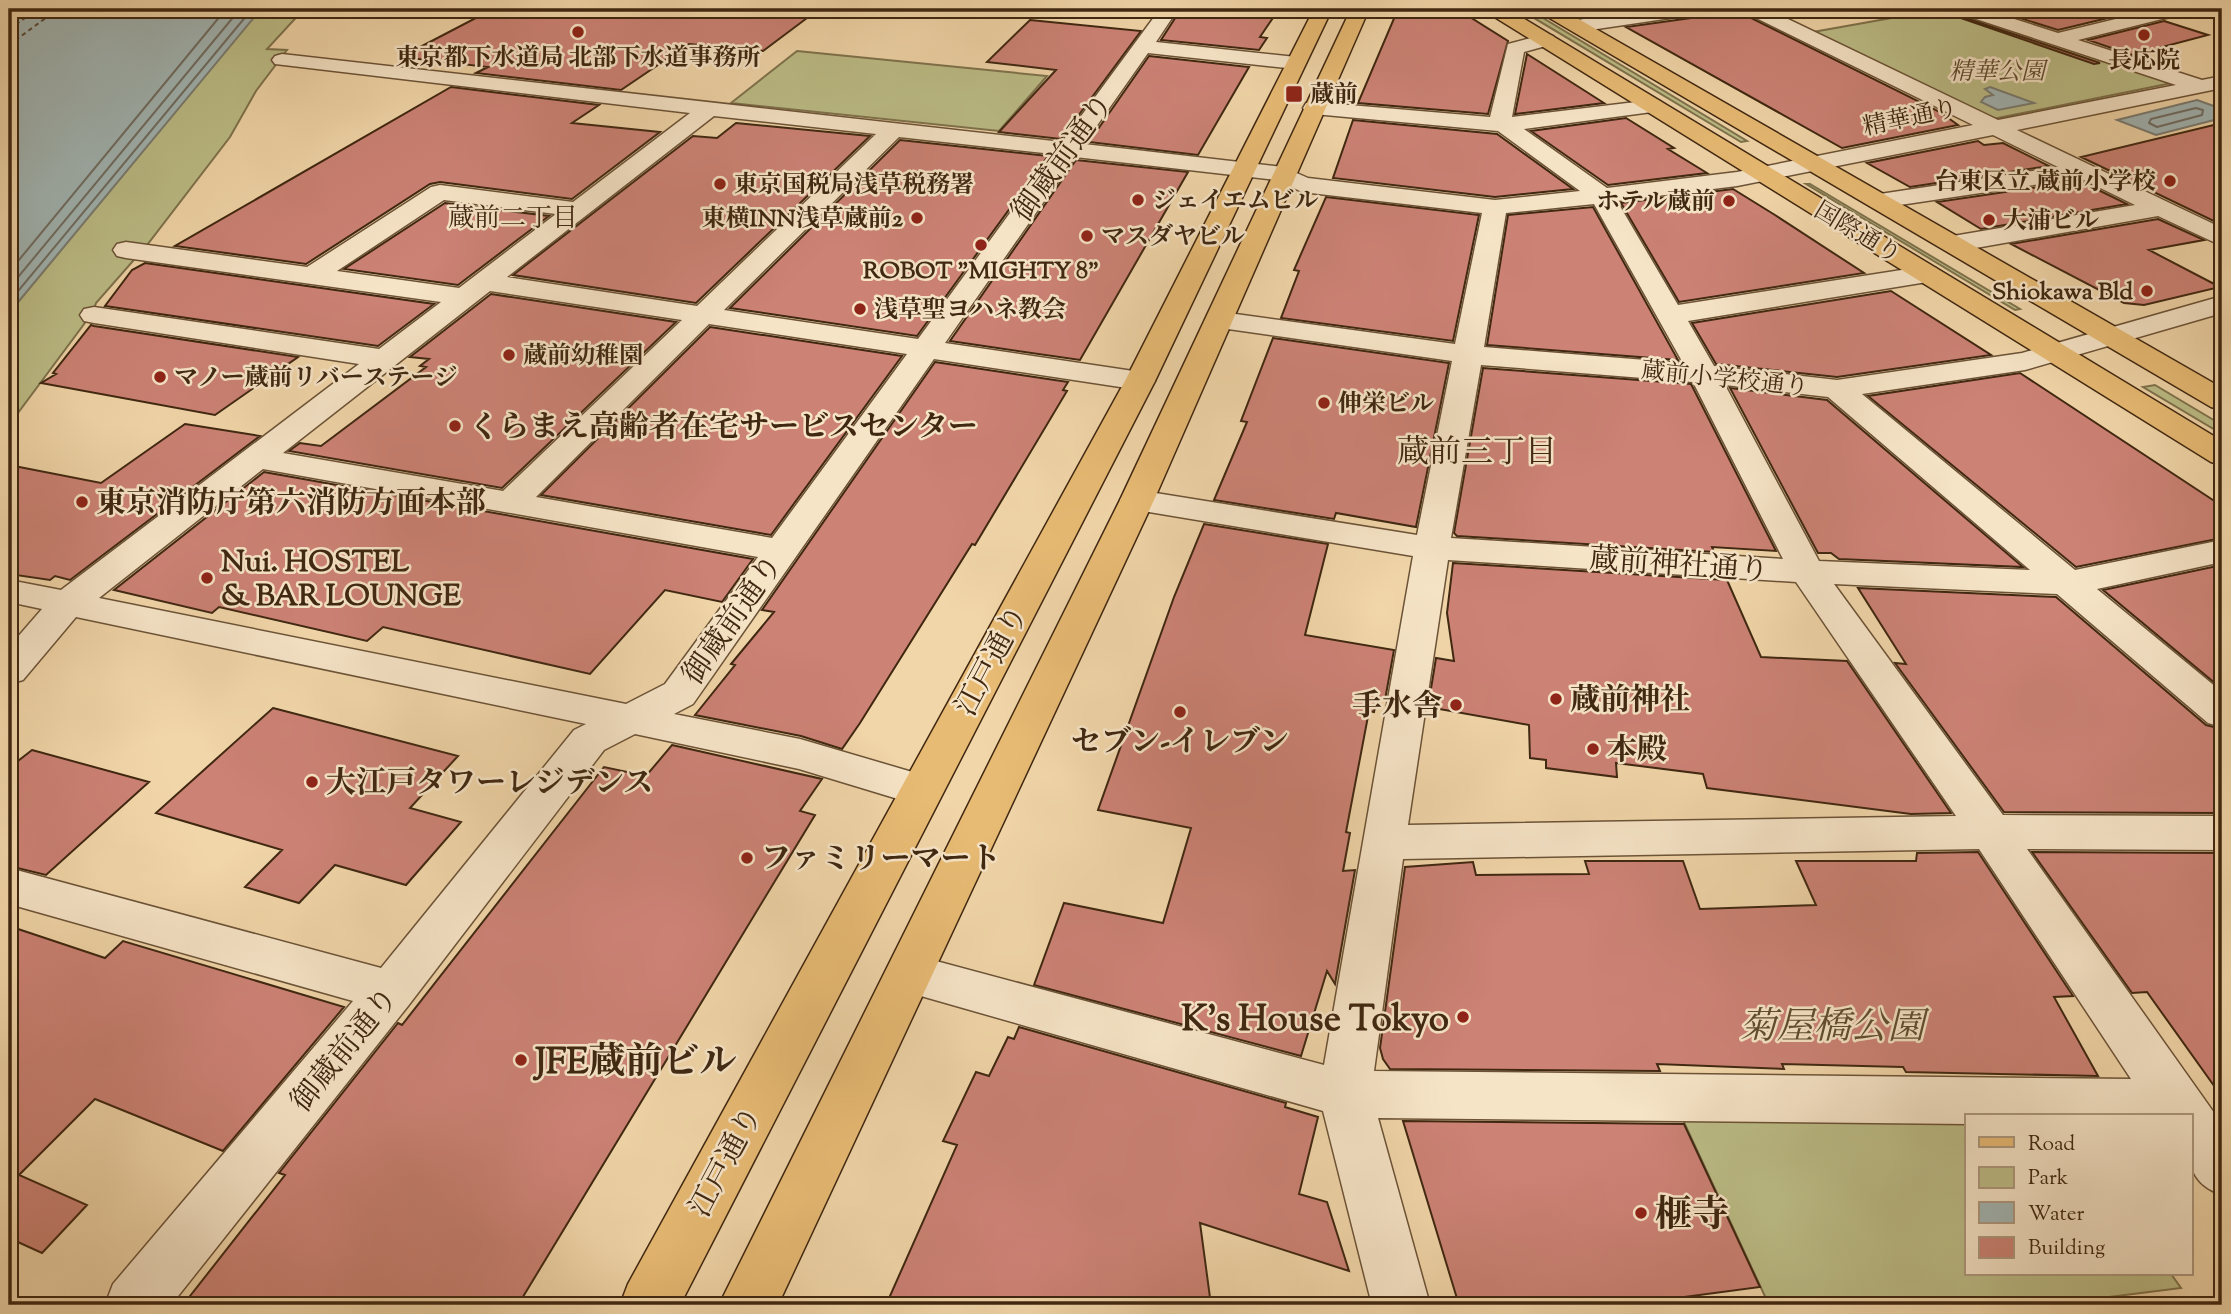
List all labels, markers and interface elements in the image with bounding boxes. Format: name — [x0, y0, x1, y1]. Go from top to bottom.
marker: 東京都下水道局 北部下水道事務所 — [570, 24, 586, 40]
marker: 長応院 — [2136, 27, 2152, 43]
place label: 東京都下水道局 北部下水道事務所 — [395, 42, 761, 76]
place label: 長応院 — [2108, 45, 2180, 79]
park label: 精華公園 — [1949, 56, 2049, 90]
place label: 蔵前 — [1310, 79, 1358, 113]
marker: 蔵前 — [1284, 84, 1304, 104]
street label: 御蔵前通り — [1003, 85, 1126, 232]
street label: 精華通り — [1860, 92, 1961, 146]
place label: 台東区立 蔵前小学校 — [1935, 166, 2156, 200]
place label: 東京国税局浅草税務署 — [734, 169, 974, 203]
marker: 台東区立 蔵前小学校 — [2162, 173, 2178, 189]
marker: 東京国税局浅草税務署 — [712, 176, 728, 192]
place label: ジェイエムビル — [1152, 185, 1319, 219]
place label: ホテル蔵前 — [1596, 186, 1715, 220]
marker: ジェイエムビル — [1130, 192, 1146, 208]
marker: ホテル蔵前 — [1721, 193, 1737, 209]
street label: 国際通り — [1807, 194, 1907, 273]
district label: 蔵前二丁目 — [448, 201, 578, 238]
place label: 東横INN浅草蔵前2 — [702, 203, 904, 237]
place label: 大浦ビル — [2003, 205, 2099, 239]
marker: 東横INN浅草蔵前2 — [909, 210, 925, 226]
marker: 大浦ビル — [1981, 212, 1997, 228]
place label: マスダヤビル — [1101, 221, 1245, 255]
marker: マスダヤビル — [1079, 228, 1095, 244]
marker: ROBOT "MIGHTY 8" — [973, 237, 989, 253]
place label: ROBOT "MIGHTY 8" — [863, 255, 1099, 289]
place label: Shiokawa Bld — [1992, 276, 2133, 310]
marker: Shiokawa Bld — [2139, 283, 2155, 299]
place label: 浅草聖ヨハネ教会 — [874, 294, 1066, 328]
marker: 浅草聖ヨハネ教会 — [852, 301, 868, 317]
place label: 蔵前幼稚園 — [523, 340, 643, 374]
marker: 蔵前幼稚園 — [501, 347, 517, 363]
street label: 蔵前小学校通り — [1639, 354, 1810, 406]
place label: マノー蔵前リバーステージ — [174, 362, 458, 396]
marker: マノー蔵前リバーステージ — [152, 369, 168, 385]
place label: 伸栄ビル — [1338, 388, 1434, 422]
marker: 伸栄ビル — [1316, 395, 1332, 411]
place label: くらまえ高齢者在宅サービスセンター — [469, 407, 978, 450]
marker: くらまえ高齢者在宅サービスセンター — [447, 418, 463, 434]
district label: 蔵前三丁目 — [1397, 431, 1557, 477]
place label: 東京消防庁第六消防方面本部 — [96, 483, 486, 526]
marker: 東京消防庁第六消防方面本部 — [74, 494, 90, 510]
street label: 蔵前神社通り — [1588, 539, 1770, 594]
place label: Nui. HOSTEL & BAR LOUNGE — [221, 542, 462, 619]
street label: 御蔵前通り — [673, 547, 795, 694]
marker: Nui. HOSTEL & BAR LOUNGE — [199, 570, 215, 586]
street label: 江戸通り — [946, 598, 1040, 724]
place label: 蔵前神社 — [1570, 680, 1690, 723]
place label: 手水舎 — [1352, 686, 1442, 729]
marker: 蔵前神社 — [1548, 691, 1564, 707]
marker: 手水舎 — [1448, 697, 1464, 713]
marker: セブン-イレブン — [1172, 704, 1188, 720]
place label: セブン-イレブン — [1071, 722, 1289, 765]
place label: 本殿 — [1607, 730, 1667, 773]
marker: 本殿 — [1585, 741, 1601, 757]
place label: 大江戸タワーレジデンス — [326, 763, 653, 806]
marker: 大江戸タワーレジデンス — [304, 774, 320, 790]
place label: ファミリーマート — [761, 839, 1000, 882]
marker: ファミリーマート — [739, 850, 755, 866]
street label: 御蔵前通り — [282, 979, 410, 1122]
place label: K's House Tokyo — [1181, 994, 1449, 1048]
park label: 菊屋橋公園 — [1740, 1002, 1929, 1056]
marker: K's House Tokyo — [1455, 1009, 1471, 1025]
place label: JFE蔵前ビル — [532, 1037, 737, 1091]
marker: JFE蔵前ビル — [513, 1052, 529, 1068]
street label: 江戸通り — [680, 1099, 774, 1225]
legend — [1965, 1114, 2192, 1276]
text: Road — [2028, 1130, 2075, 1160]
text: Park — [2028, 1164, 2069, 1194]
place label: 榧寺 — [1655, 1190, 1729, 1244]
text: Water — [2028, 1200, 2085, 1230]
marker: 榧寺 — [1633, 1205, 1649, 1221]
text: Building — [2028, 1234, 2105, 1264]

